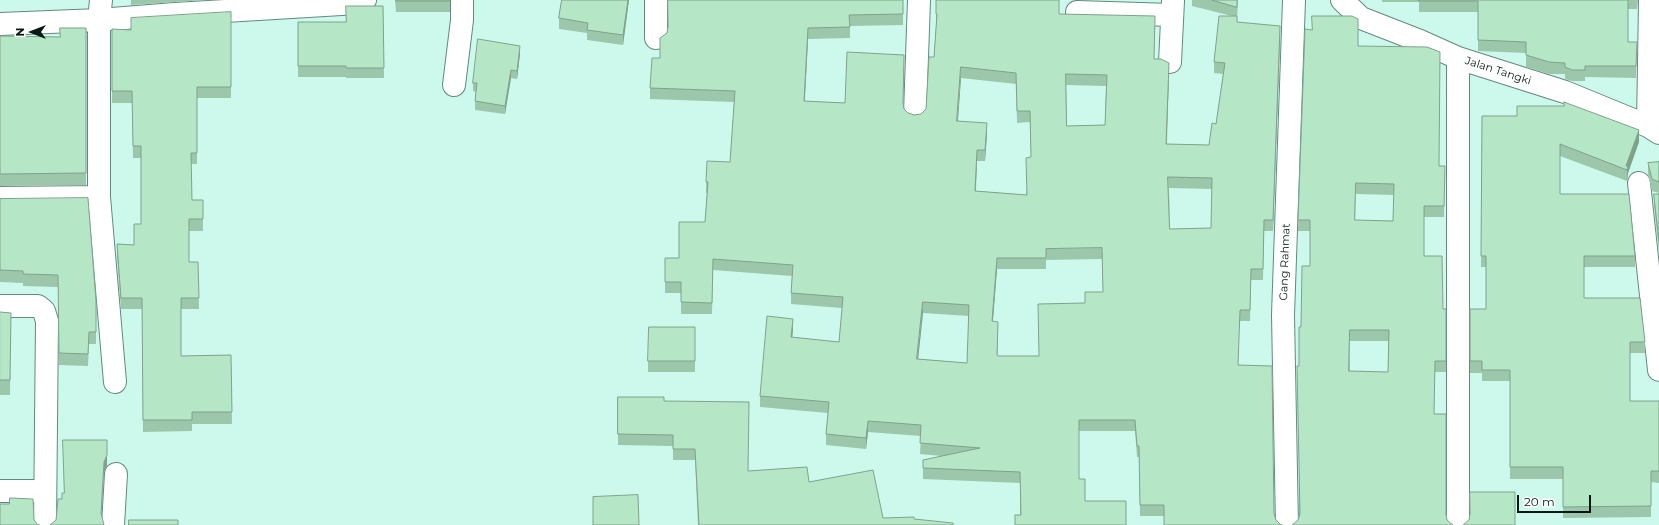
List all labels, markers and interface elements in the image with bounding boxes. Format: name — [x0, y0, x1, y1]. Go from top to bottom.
north arrow — [12, 12, 52, 52]
text: N — [13, 28, 27, 36]
street label: Jalan Tangki — [1463, 54, 1533, 88]
street label: Gang Rahmat — [1277, 223, 1293, 301]
scale bar — [1519, 487, 1593, 513]
text: 20 m — [1524, 494, 1555, 509]

